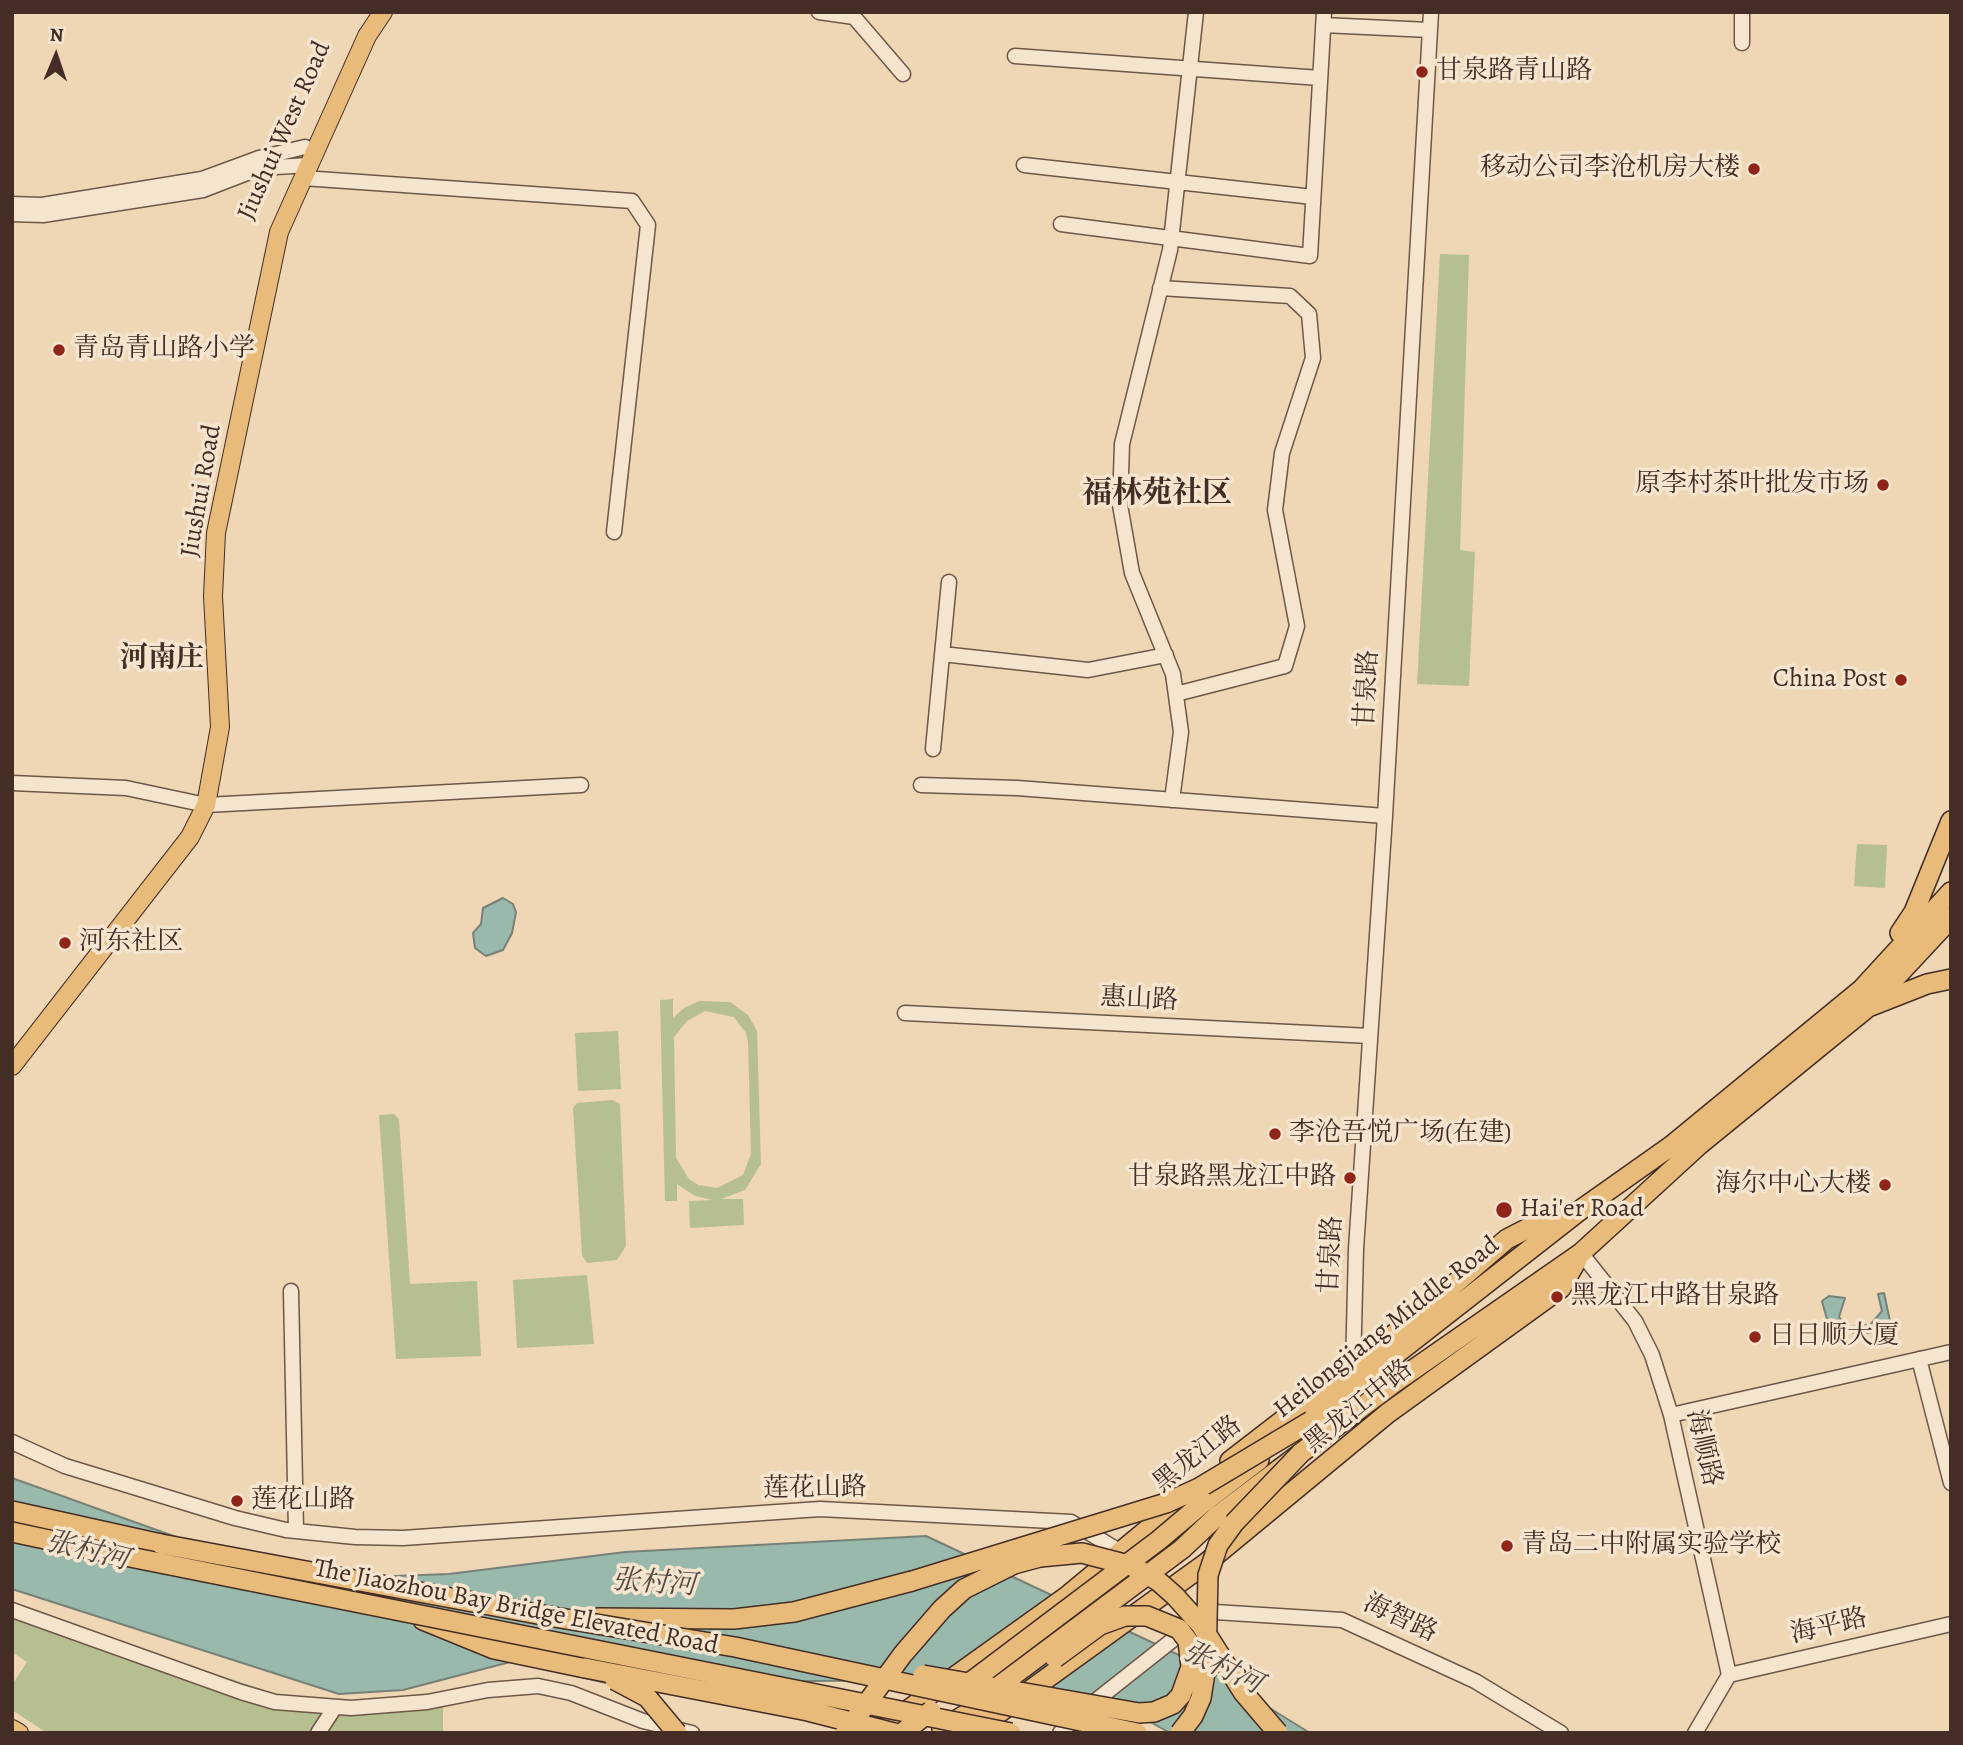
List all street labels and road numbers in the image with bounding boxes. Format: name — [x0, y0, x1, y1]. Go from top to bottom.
street label: Jiushui West Road — [232, 37, 338, 225]
street label: Jiushui Road — [175, 422, 229, 560]
street label: 甘泉路 — [1350, 649, 1386, 729]
street label: 惠山路 — [1099, 982, 1179, 1018]
street label: 甘泉路 — [1314, 1215, 1350, 1295]
street label: Heilongjiang Middle Road — [1268, 1230, 1506, 1426]
street label: 黑龙江中路 — [1299, 1354, 1419, 1460]
street label: 海顺路 — [1679, 1406, 1727, 1490]
street label: 黑龙江路 — [1148, 1410, 1248, 1500]
street label: 莲花山路 — [763, 1472, 867, 1506]
street label: The Jiaozhou Bay Bridge Elevated Road — [311, 1553, 721, 1663]
street label: 海智路 — [1358, 1588, 1442, 1650]
street label: 海平路 — [1787, 1603, 1871, 1651]

